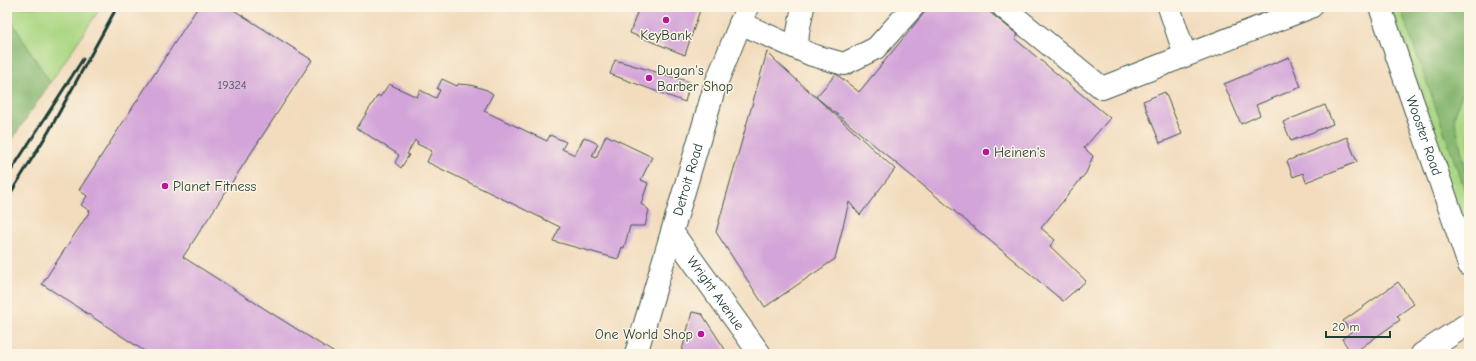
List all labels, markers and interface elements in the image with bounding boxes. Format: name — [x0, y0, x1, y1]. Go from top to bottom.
marker: KeyBank — [661, 15, 671, 25]
place label: KeyBank — [640, 27, 692, 44]
place label: Dugan's Barber Shop — [657, 62, 733, 95]
marker: Dugan's Barber Shop — [644, 73, 654, 83]
house number: 19324 — [217, 78, 247, 92]
street label: Wooster Road — [1402, 94, 1445, 178]
street label: Detroit Road — [669, 141, 707, 218]
place label: Heinen's — [994, 144, 1046, 161]
marker: Heinen's — [981, 147, 991, 157]
place label: Planet Fitness — [173, 178, 256, 195]
marker: Planet Fitness — [160, 181, 170, 191]
street label: Wright Avenue — [683, 253, 748, 333]
scale bar — [1326, 313, 1390, 339]
text: 20 m — [1332, 320, 1360, 334]
place label: One World Shop — [595, 326, 693, 343]
marker: One World Shop — [696, 329, 706, 339]

